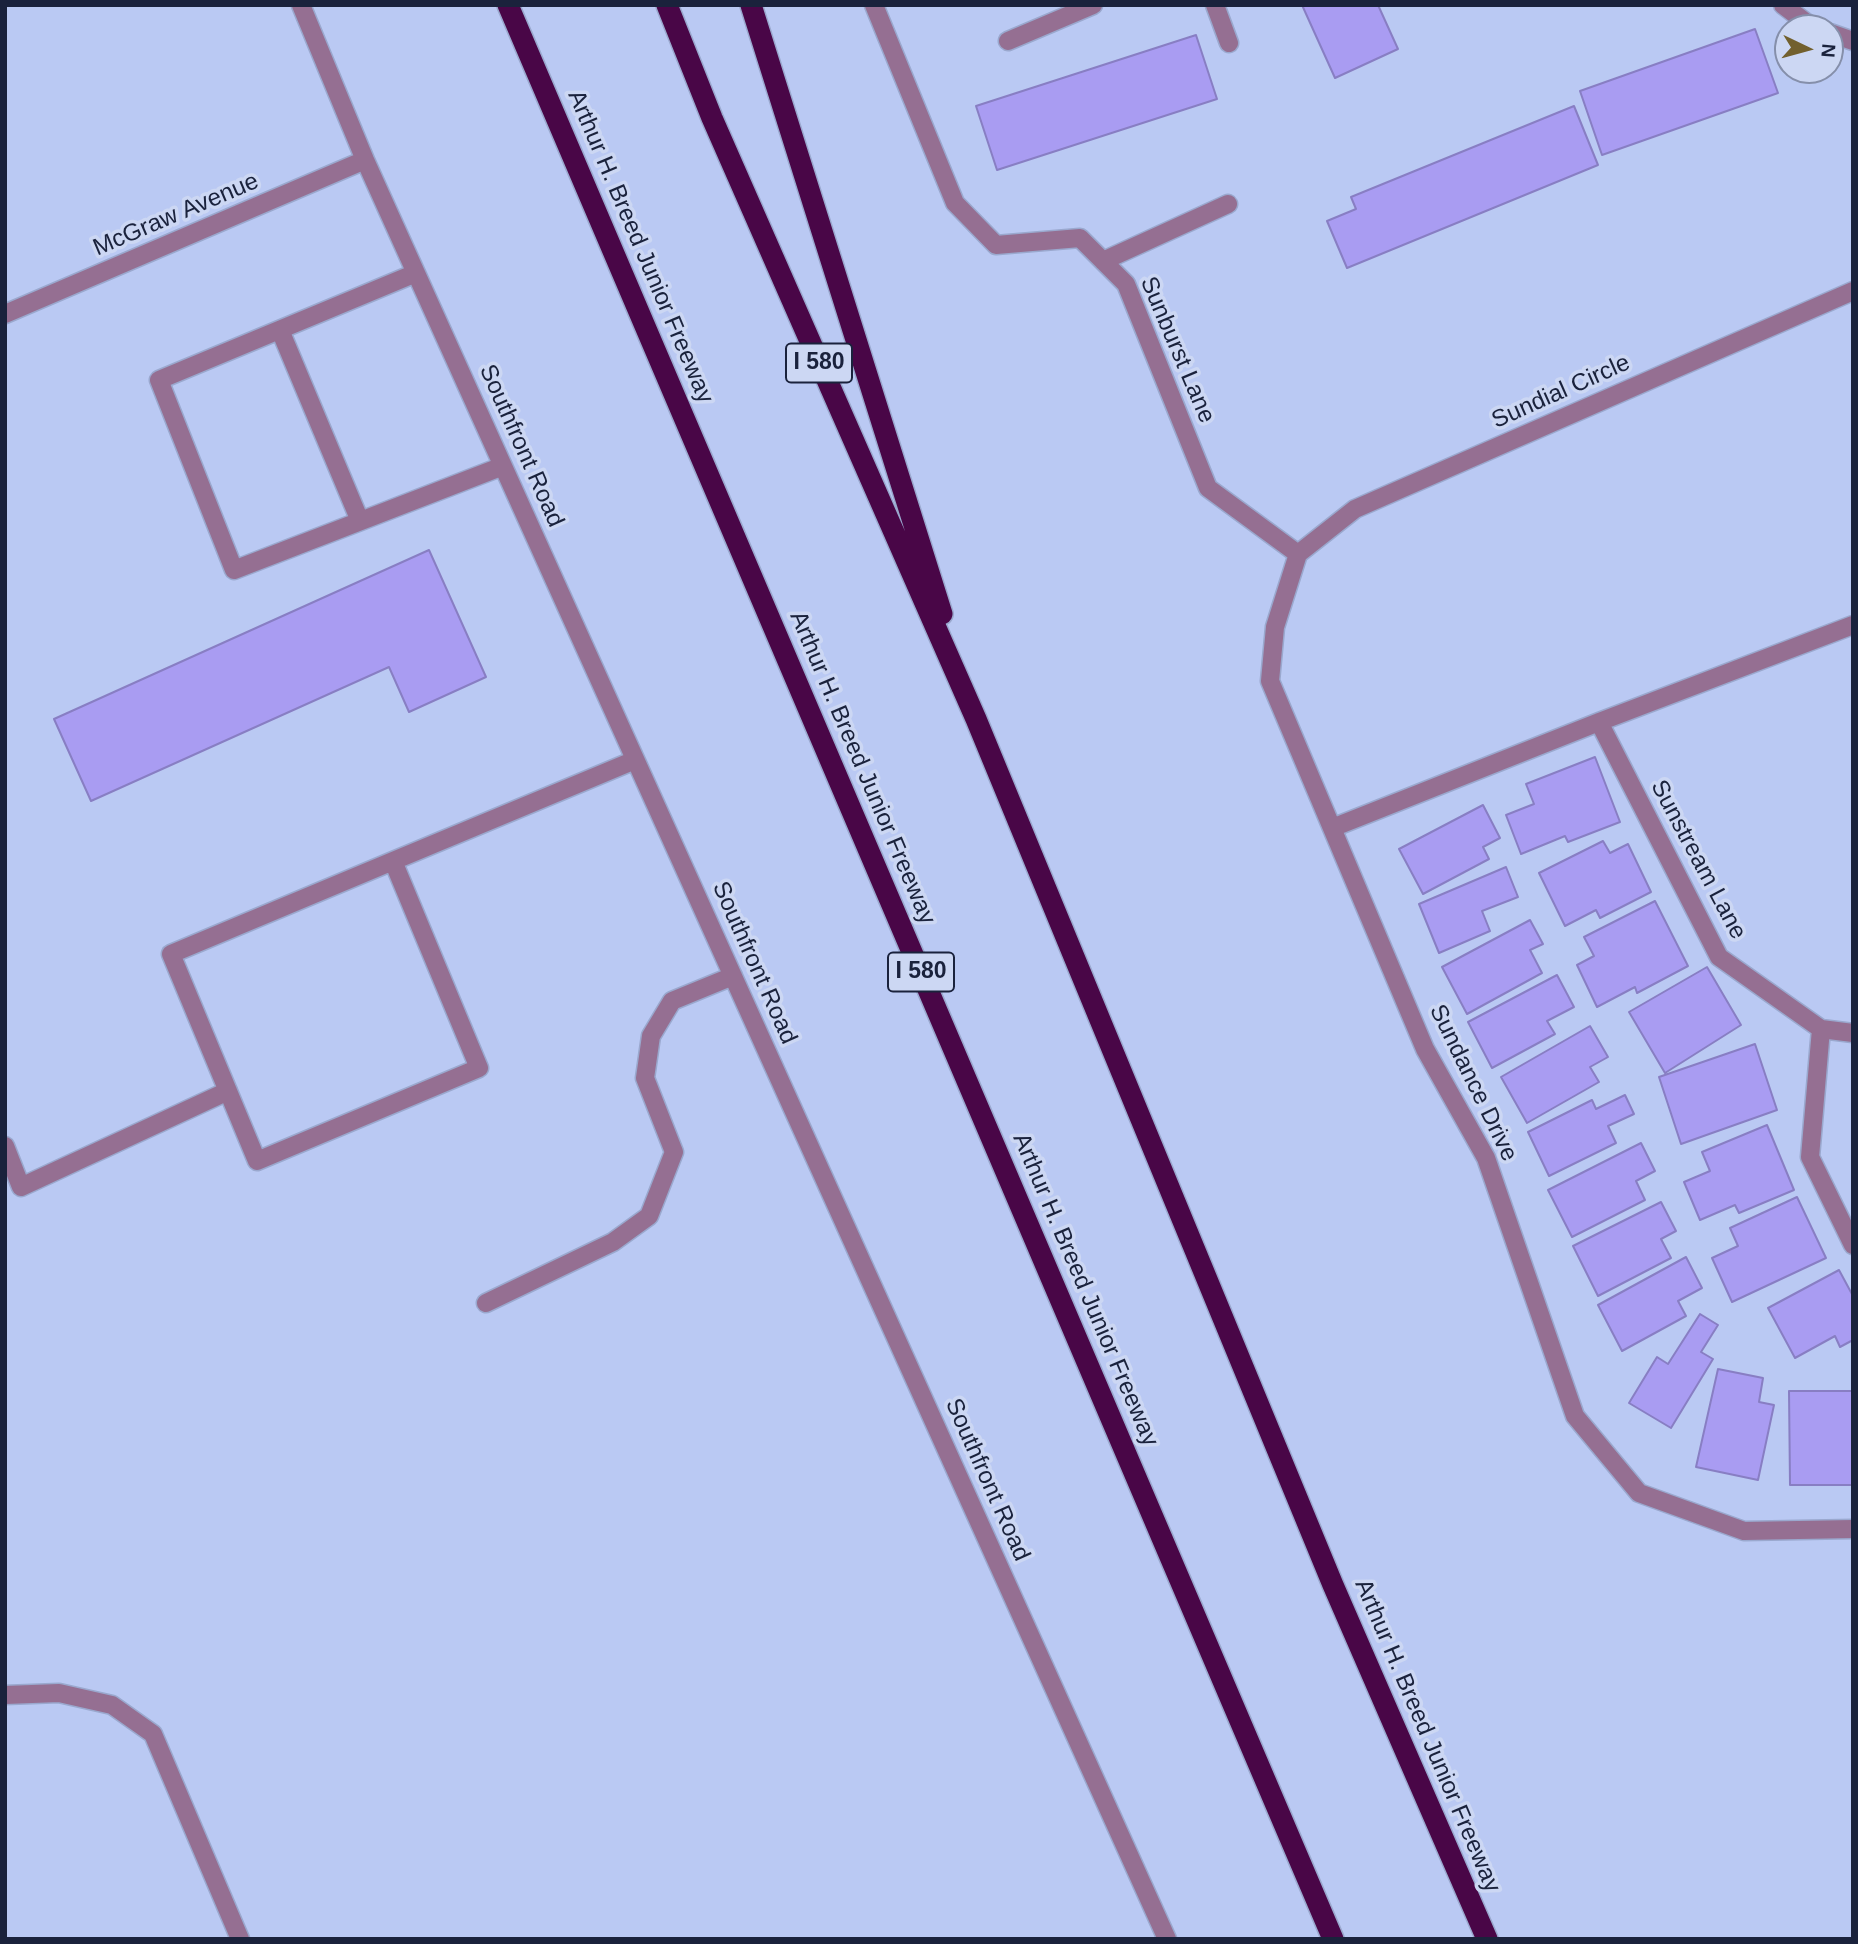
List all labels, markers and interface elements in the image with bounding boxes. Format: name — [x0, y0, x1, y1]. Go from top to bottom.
north arrow — [1774, 14, 1844, 84]
text: N — [1817, 43, 1839, 58]
street label: Arthur H. Breed Junior Freeway — [561, 86, 719, 408]
street label: McGraw Avenue — [89, 167, 263, 263]
street label: Sunburst Lane — [1133, 273, 1221, 427]
road number: I 580 — [786, 344, 852, 382]
street label: Sundial Circle — [1488, 349, 1634, 435]
street label: Southfront Road — [472, 360, 570, 532]
street label: Arthur H. Breed Junior Freeway — [783, 607, 941, 929]
street label: Sunstream Lane — [1644, 775, 1752, 945]
street label: Southfront Road — [705, 877, 803, 1049]
road number: I 580 — [888, 953, 954, 992]
street label: Sundance Drive — [1423, 1000, 1523, 1166]
street label: Arthur H. Breed Junior Freeway — [1006, 1129, 1164, 1451]
street label: Southfront Road — [938, 1394, 1036, 1566]
street label: Arthur H. Breed Junior Freeway — [1348, 1575, 1506, 1897]

